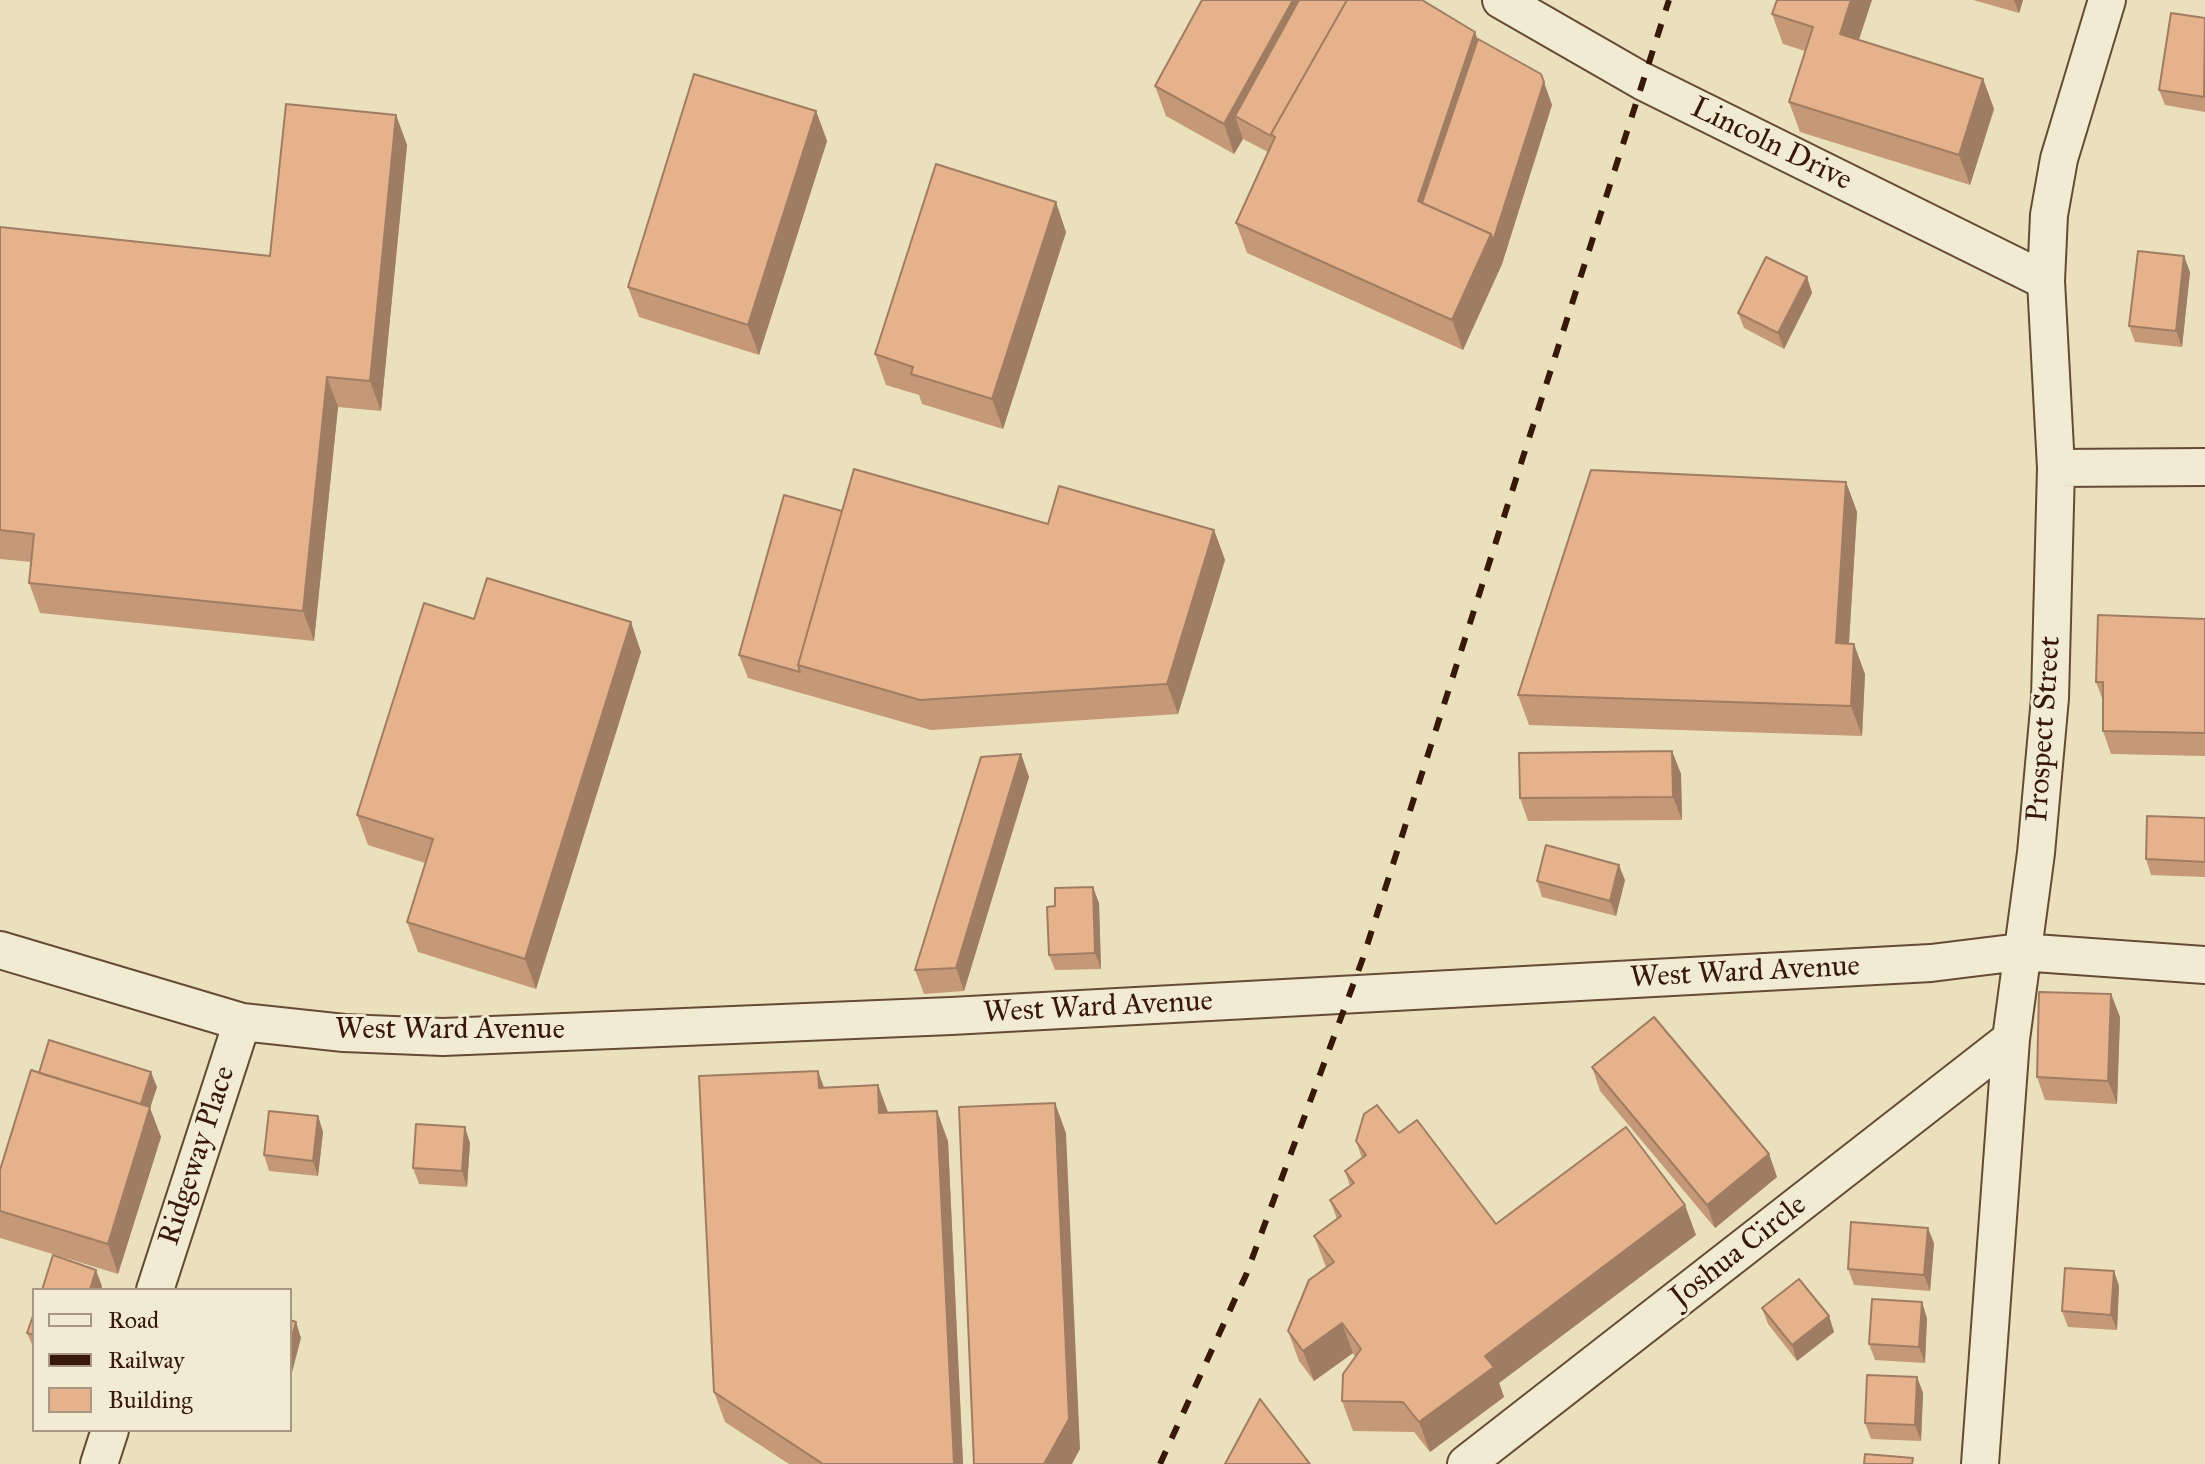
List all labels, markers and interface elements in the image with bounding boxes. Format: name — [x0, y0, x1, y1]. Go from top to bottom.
street label: Lincoln Drive — [1685, 91, 1857, 199]
street label: Prospect Street — [2021, 635, 2069, 823]
street label: West Ward Avenue — [1629, 949, 1861, 997]
street label: West Ward Avenue — [982, 984, 1214, 1032]
street label: West Ward Avenue — [335, 1013, 565, 1049]
street label: Ridgeway Place — [152, 1062, 244, 1250]
street label: Joshua Circle — [1664, 1188, 1814, 1316]
legend — [32, 1288, 292, 1432]
text: Road — [108, 1305, 159, 1335]
text: Railway — [108, 1345, 185, 1375]
text: Building — [108, 1385, 193, 1415]

